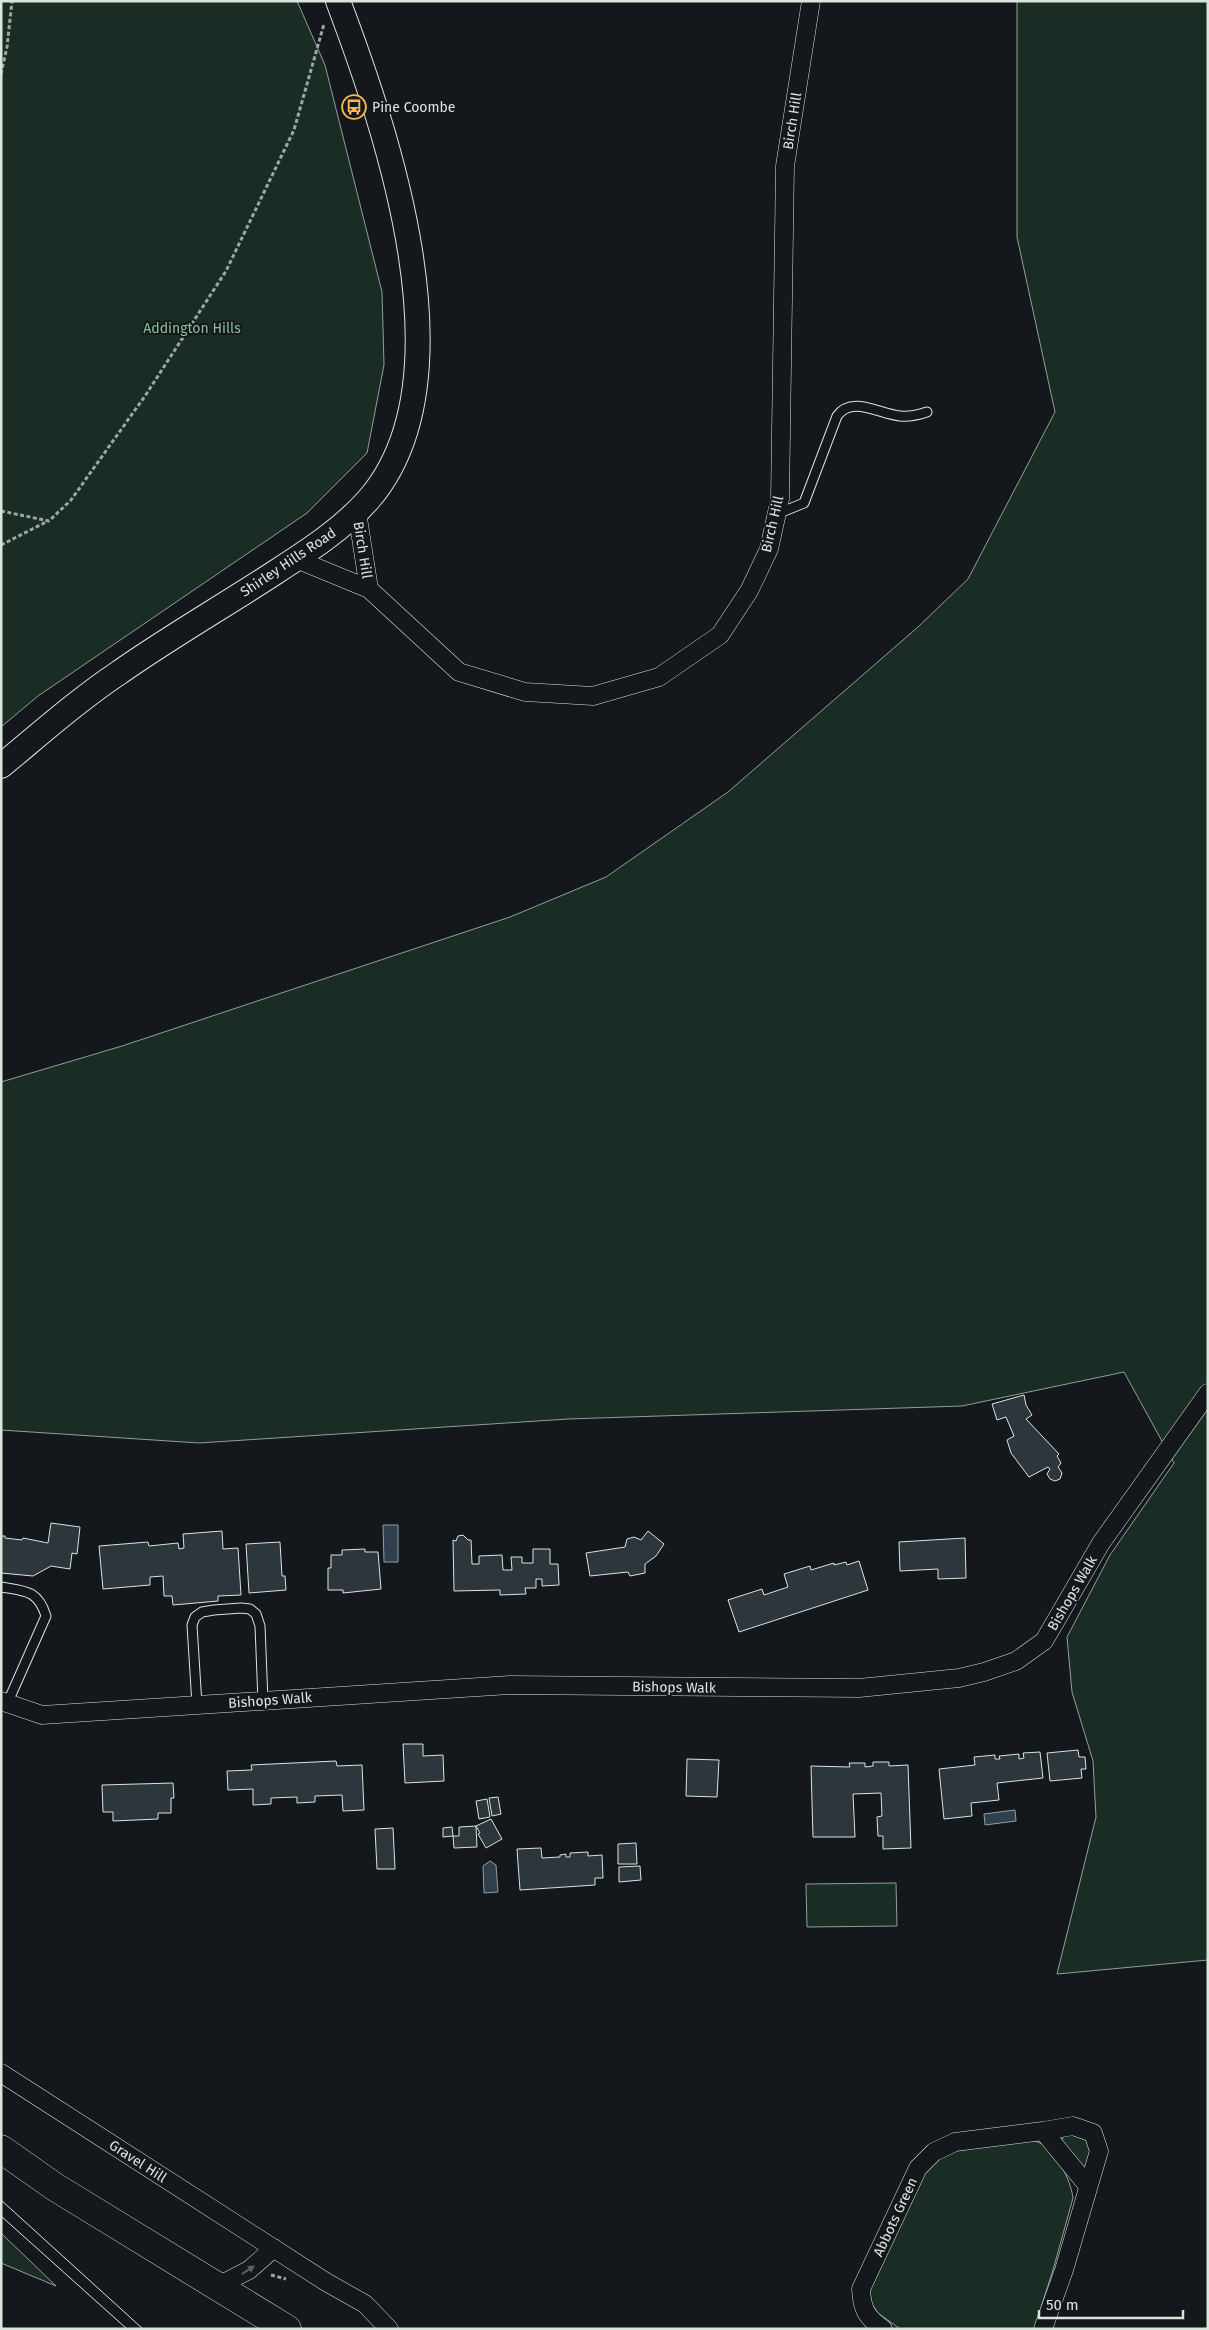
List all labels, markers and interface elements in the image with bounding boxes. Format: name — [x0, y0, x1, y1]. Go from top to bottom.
street label: Birch Hill — [780, 91, 805, 151]
bus stop icon: Pine Coombe — [341, 94, 367, 120]
place label: Pine Coombe — [372, 99, 455, 116]
park label: Addington Hills — [143, 320, 241, 337]
street label: Birch Hill — [758, 494, 787, 554]
street label: Birch Hill — [350, 520, 375, 580]
street label: Shirley Hills Road — [237, 524, 339, 601]
street label: Bishops Walk — [1044, 1552, 1101, 1634]
street label: Bishops Walk — [632, 1678, 717, 1697]
street label: Bishops Walk — [228, 1689, 313, 1712]
street label: Gravel Hill — [106, 2137, 170, 2186]
street label: Abbots Green — [870, 2175, 921, 2260]
one-way arrow — [241, 2265, 254, 2275]
scale bar — [1039, 2288, 1183, 2320]
text: 50 m — [1046, 2296, 1079, 2314]

